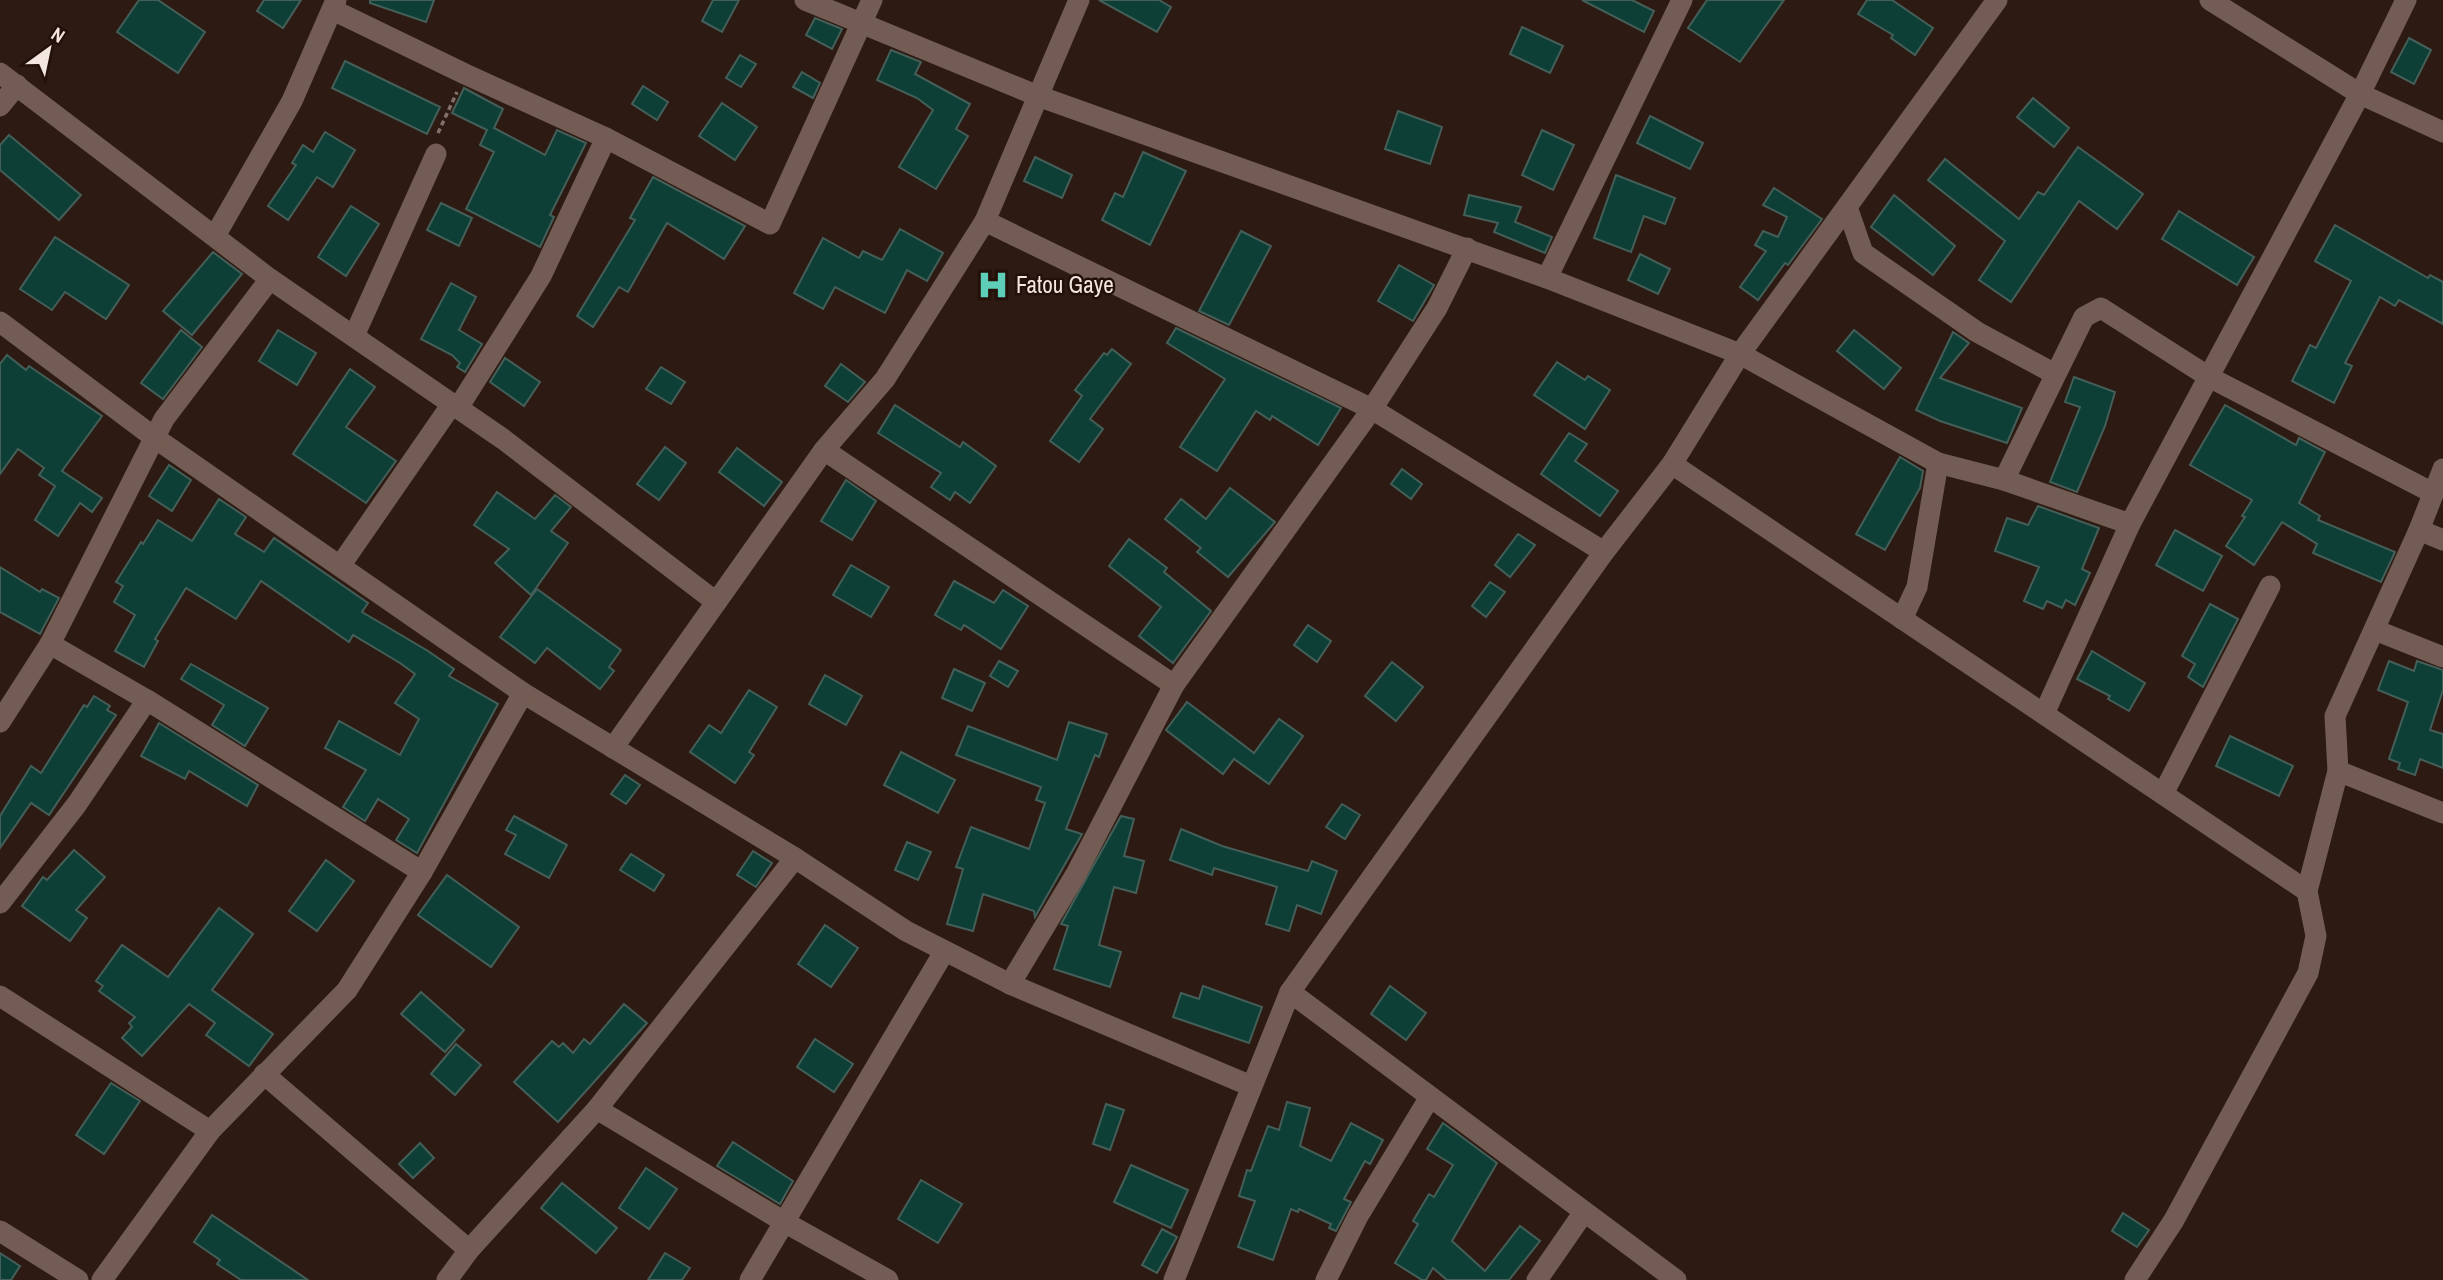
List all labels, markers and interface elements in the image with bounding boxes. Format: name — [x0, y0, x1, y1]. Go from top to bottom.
north arrow — [14, 14, 84, 84]
text: N — [46, 21, 70, 49]
hospital icon: Fatou Gaye — [976, 268, 1010, 302]
place label: Fatou Gaye — [1016, 269, 1114, 300]

